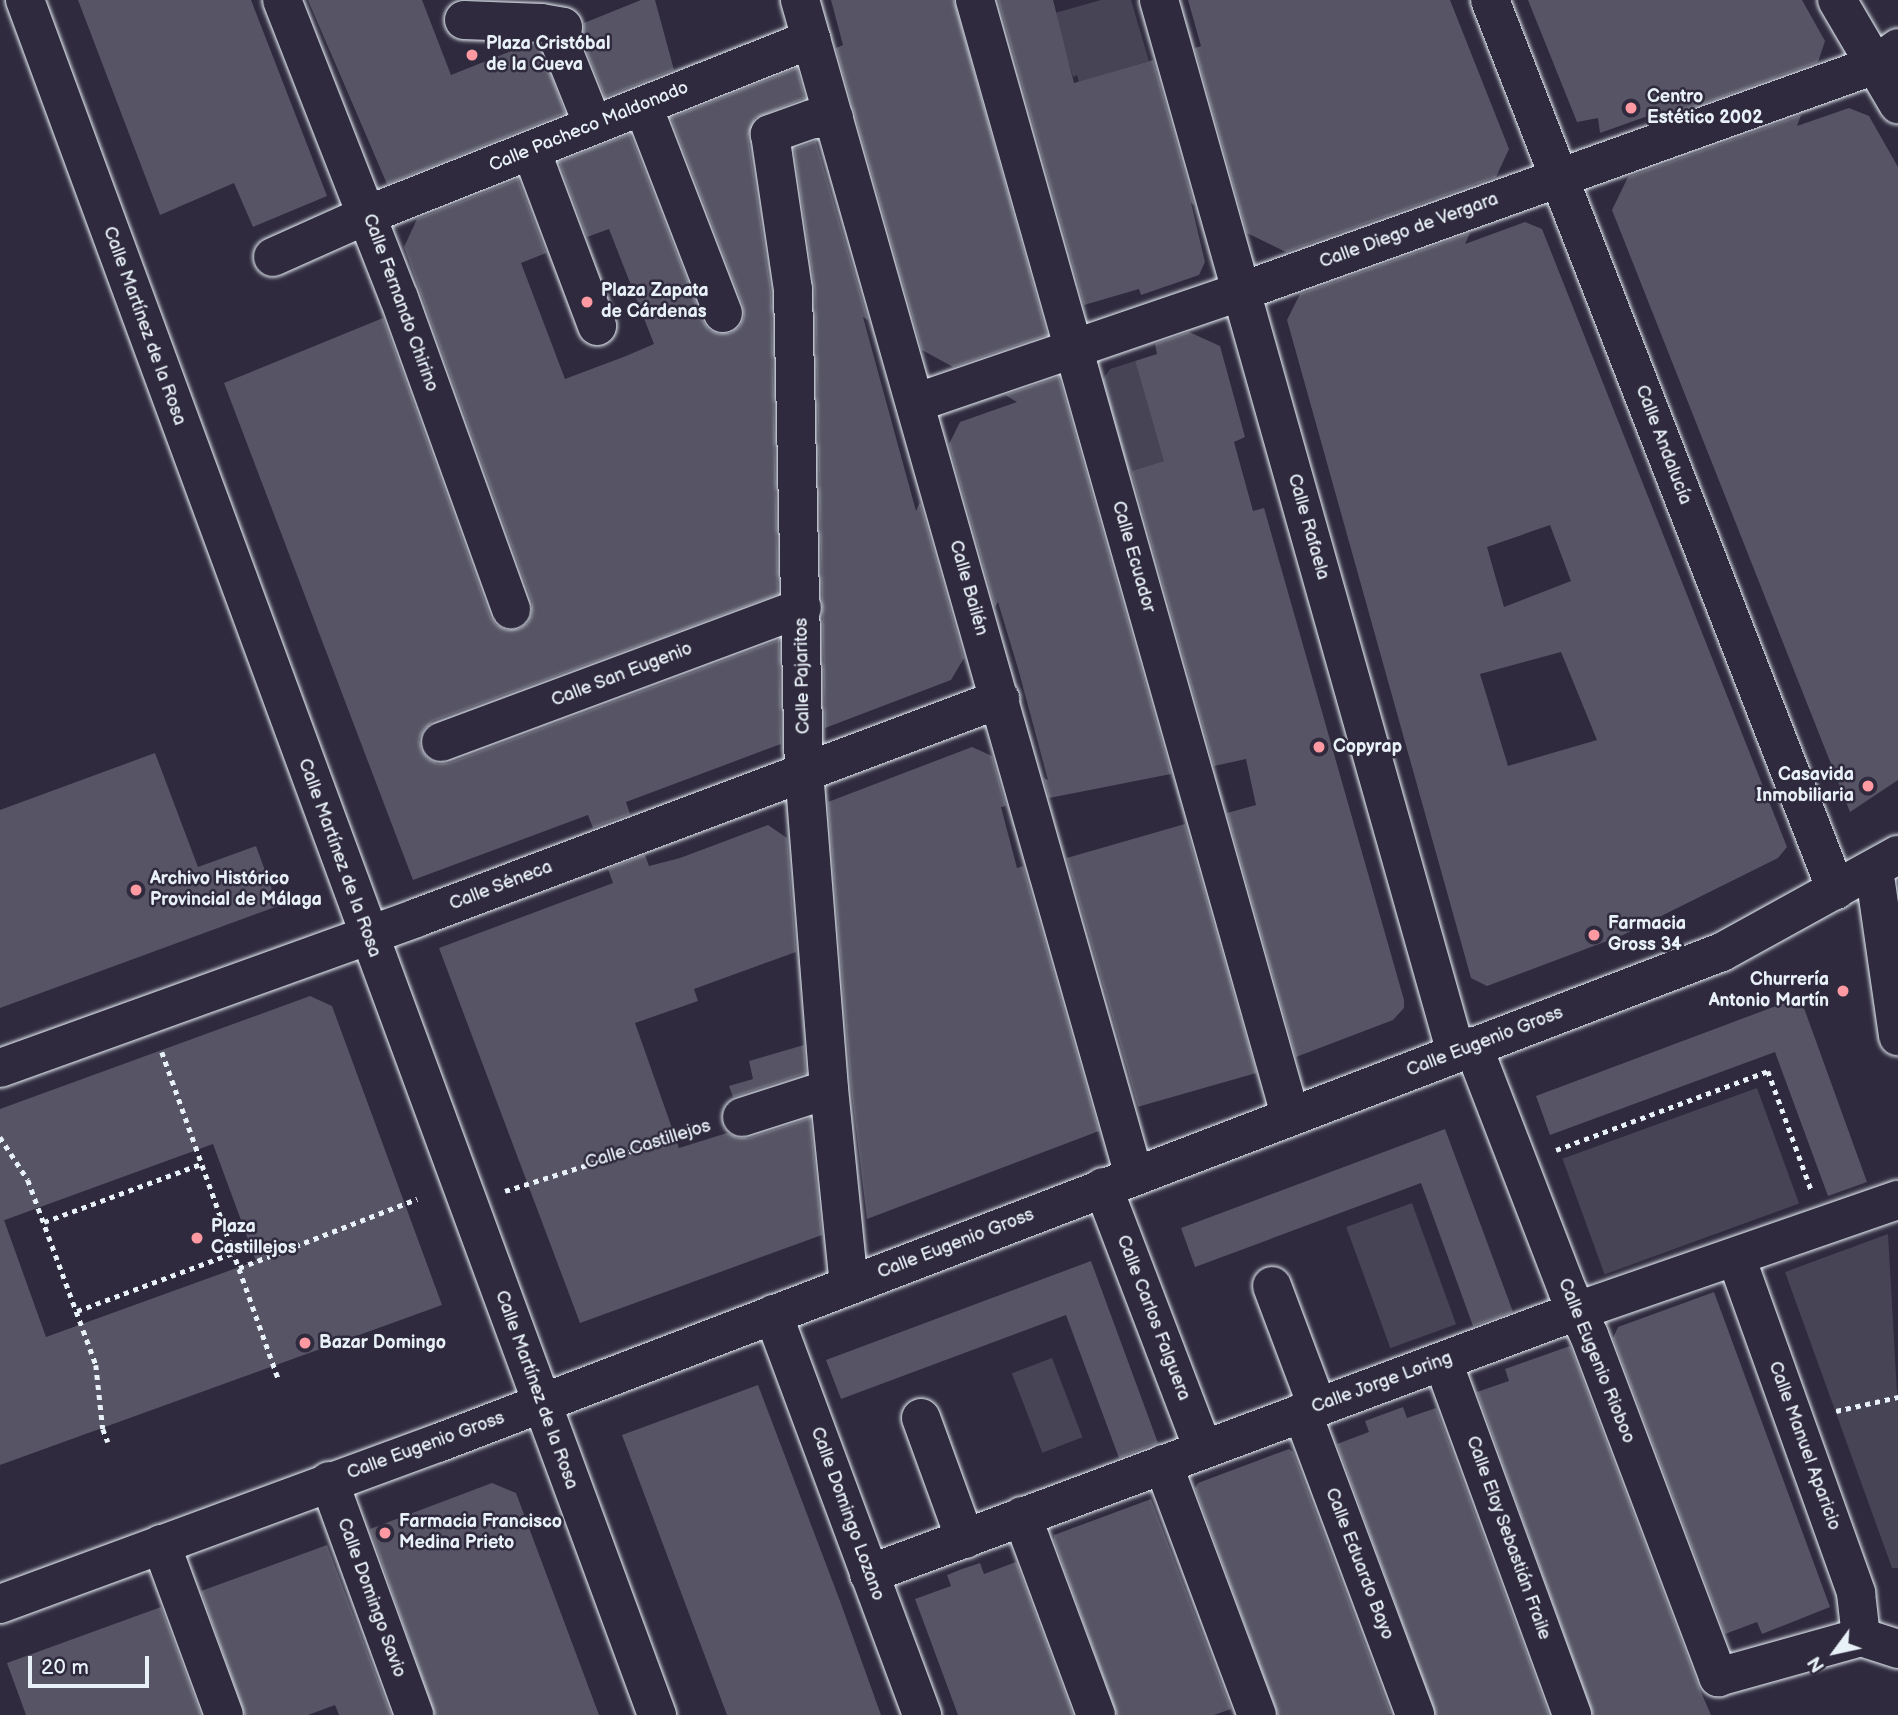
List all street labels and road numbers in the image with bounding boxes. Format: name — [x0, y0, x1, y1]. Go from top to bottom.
street label: Calle Pacheco Maldonado — [486, 77, 692, 177]
street label: Calle Diego de Vergara — [1316, 188, 1502, 274]
street label: Calle Fernando Chirino — [358, 211, 442, 395]
street label: Calle Martínez de la Rosa — [98, 224, 190, 428]
street label: Calle Andalucía — [1630, 382, 1696, 508]
street label: Calle Rafaela — [1283, 472, 1333, 582]
street label: Calle Ecuador — [1107, 499, 1159, 615]
street label: Calle Bailén — [944, 538, 992, 638]
street label: Calle Pajaritos — [791, 618, 815, 734]
street label: Calle San Eugenio — [548, 638, 696, 712]
street label: Calle Martínez de la Rosa — [293, 756, 385, 960]
street label: Calle Séneca — [446, 856, 556, 916]
street label: Calle Eugenio Gross — [1404, 1002, 1566, 1082]
street label: Calle Castillejos — [583, 1116, 713, 1174]
street label: Calle Eugenio Gross — [875, 1204, 1037, 1284]
street label: Calle Carlos Falguera — [1111, 1232, 1195, 1404]
street label: Calle Eugenio Rioboo — [1553, 1275, 1639, 1447]
street label: Calle Martínez de la Rosa — [490, 1288, 582, 1492]
street label: Calle Jorge Loring — [1308, 1347, 1456, 1419]
street label: Calle Manuel Aparicio — [1763, 1359, 1845, 1533]
street label: Calle Eugenio Gross — [344, 1407, 508, 1485]
street label: Calle Domingo Lozano — [806, 1424, 888, 1604]
street label: Calle Eloy Sebastián Fraile — [1461, 1432, 1555, 1644]
street label: Calle Eduardo Bayo — [1320, 1485, 1398, 1643]
street label: Calle Domingo Savio — [332, 1515, 410, 1681]

